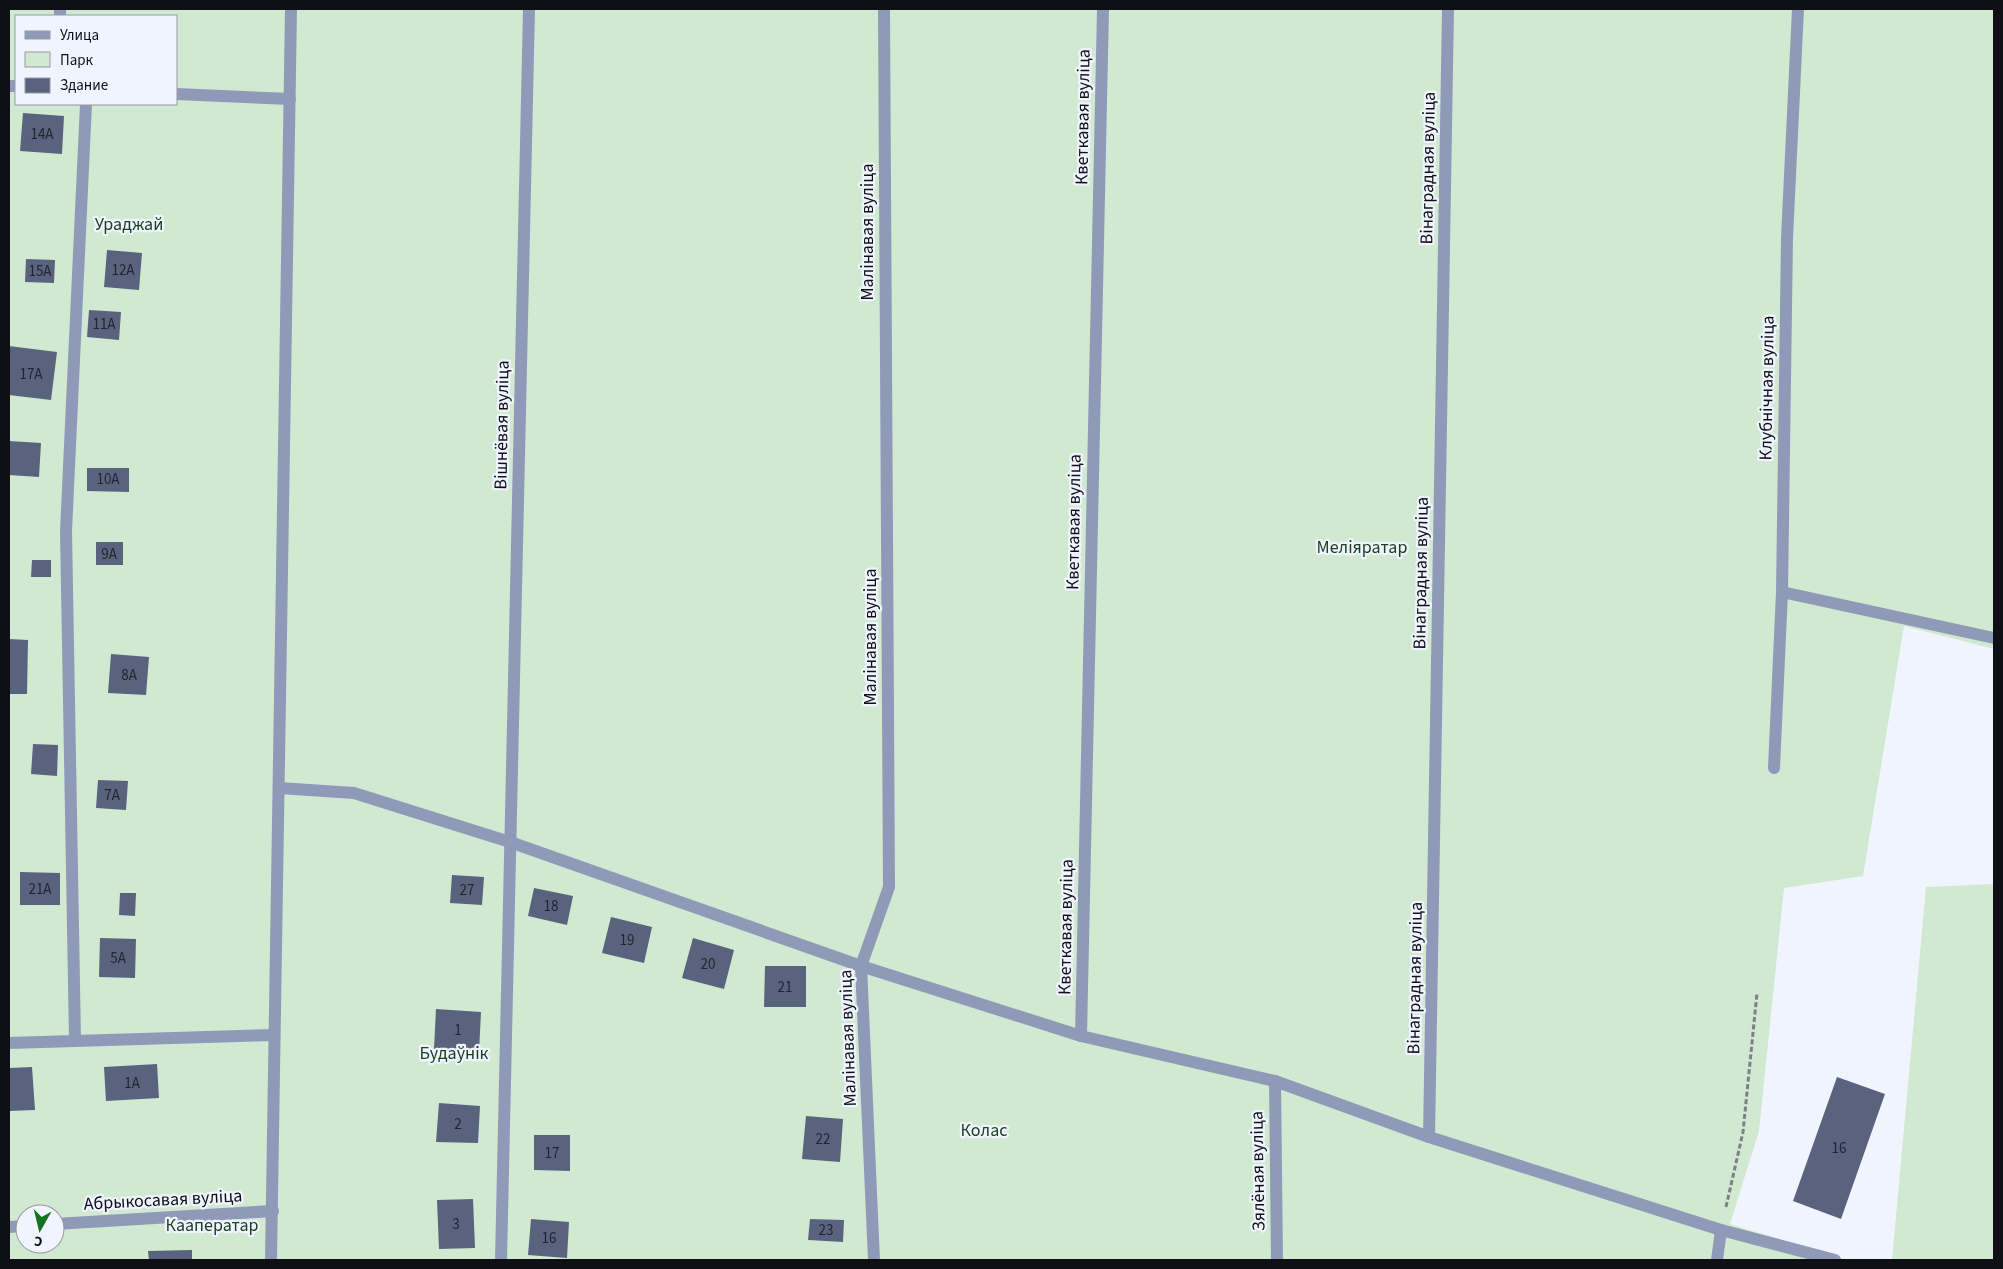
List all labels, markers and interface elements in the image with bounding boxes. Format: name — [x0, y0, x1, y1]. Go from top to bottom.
legend — [15, 15, 178, 105]
text: Улица — [60, 25, 99, 46]
street label: Кветкавая вуліца — [1069, 49, 1097, 185]
text: Парк — [60, 50, 94, 71]
text: Здание — [60, 75, 108, 96]
street label: Вінаградная вуліца — [1414, 91, 1442, 245]
house number: 14А — [30, 124, 54, 145]
street label: Малінавая вуліца — [855, 164, 880, 300]
park label: Ураджай — [95, 212, 163, 237]
house number: 12А — [111, 260, 135, 281]
house number: 15А — [28, 261, 52, 282]
house number: 11А — [92, 314, 116, 335]
street label: Клубнічная вуліца — [1753, 315, 1781, 461]
street label: Вішнёвая вуліца — [488, 360, 516, 490]
house number: 17А — [19, 364, 43, 385]
street label: Кветкавая вуліца — [1060, 454, 1088, 590]
house number: 10А — [96, 469, 120, 490]
street label: Вінаградная вуліца — [1407, 496, 1435, 650]
park label: Меліяратар — [1317, 535, 1407, 560]
house number: 9А — [101, 544, 118, 565]
street label: Малінавая вуліца — [858, 569, 883, 705]
house number: 8А — [121, 665, 138, 686]
house number: 7А — [104, 785, 121, 806]
street label: Кветкавая вуліца — [1052, 859, 1080, 995]
house number: 21А — [28, 879, 52, 900]
house number: 27 — [460, 880, 474, 901]
house number: 18 — [544, 896, 558, 917]
street label: Вінаградная вуліца — [1401, 901, 1429, 1055]
house number: 19 — [620, 930, 634, 951]
house number: 5А — [110, 948, 127, 969]
house number: 20 — [701, 954, 715, 975]
street label: Малінавая вуліца — [833, 969, 863, 1107]
house number: 21 — [778, 977, 792, 998]
house number: 1 — [454, 1020, 462, 1041]
park label: Будаўнік — [419, 1041, 489, 1066]
house number: 1А — [124, 1073, 141, 1094]
street label: Зялёная вуліца — [1244, 1111, 1272, 1231]
house number: 2 — [454, 1114, 462, 1135]
park label: Колас — [961, 1118, 1007, 1143]
house number: 22 — [816, 1129, 830, 1150]
house number: 16 — [1832, 1138, 1846, 1159]
house number: 17 — [545, 1143, 559, 1164]
street label: Абрыкосавая вуліца — [83, 1183, 243, 1217]
north arrow — [15, 1204, 65, 1254]
park label: Кааператар — [166, 1213, 258, 1238]
house number: 3 — [452, 1214, 460, 1235]
house number: 23 — [819, 1220, 833, 1241]
house number: 16 — [542, 1228, 556, 1249]
text: С — [33, 1230, 44, 1251]

